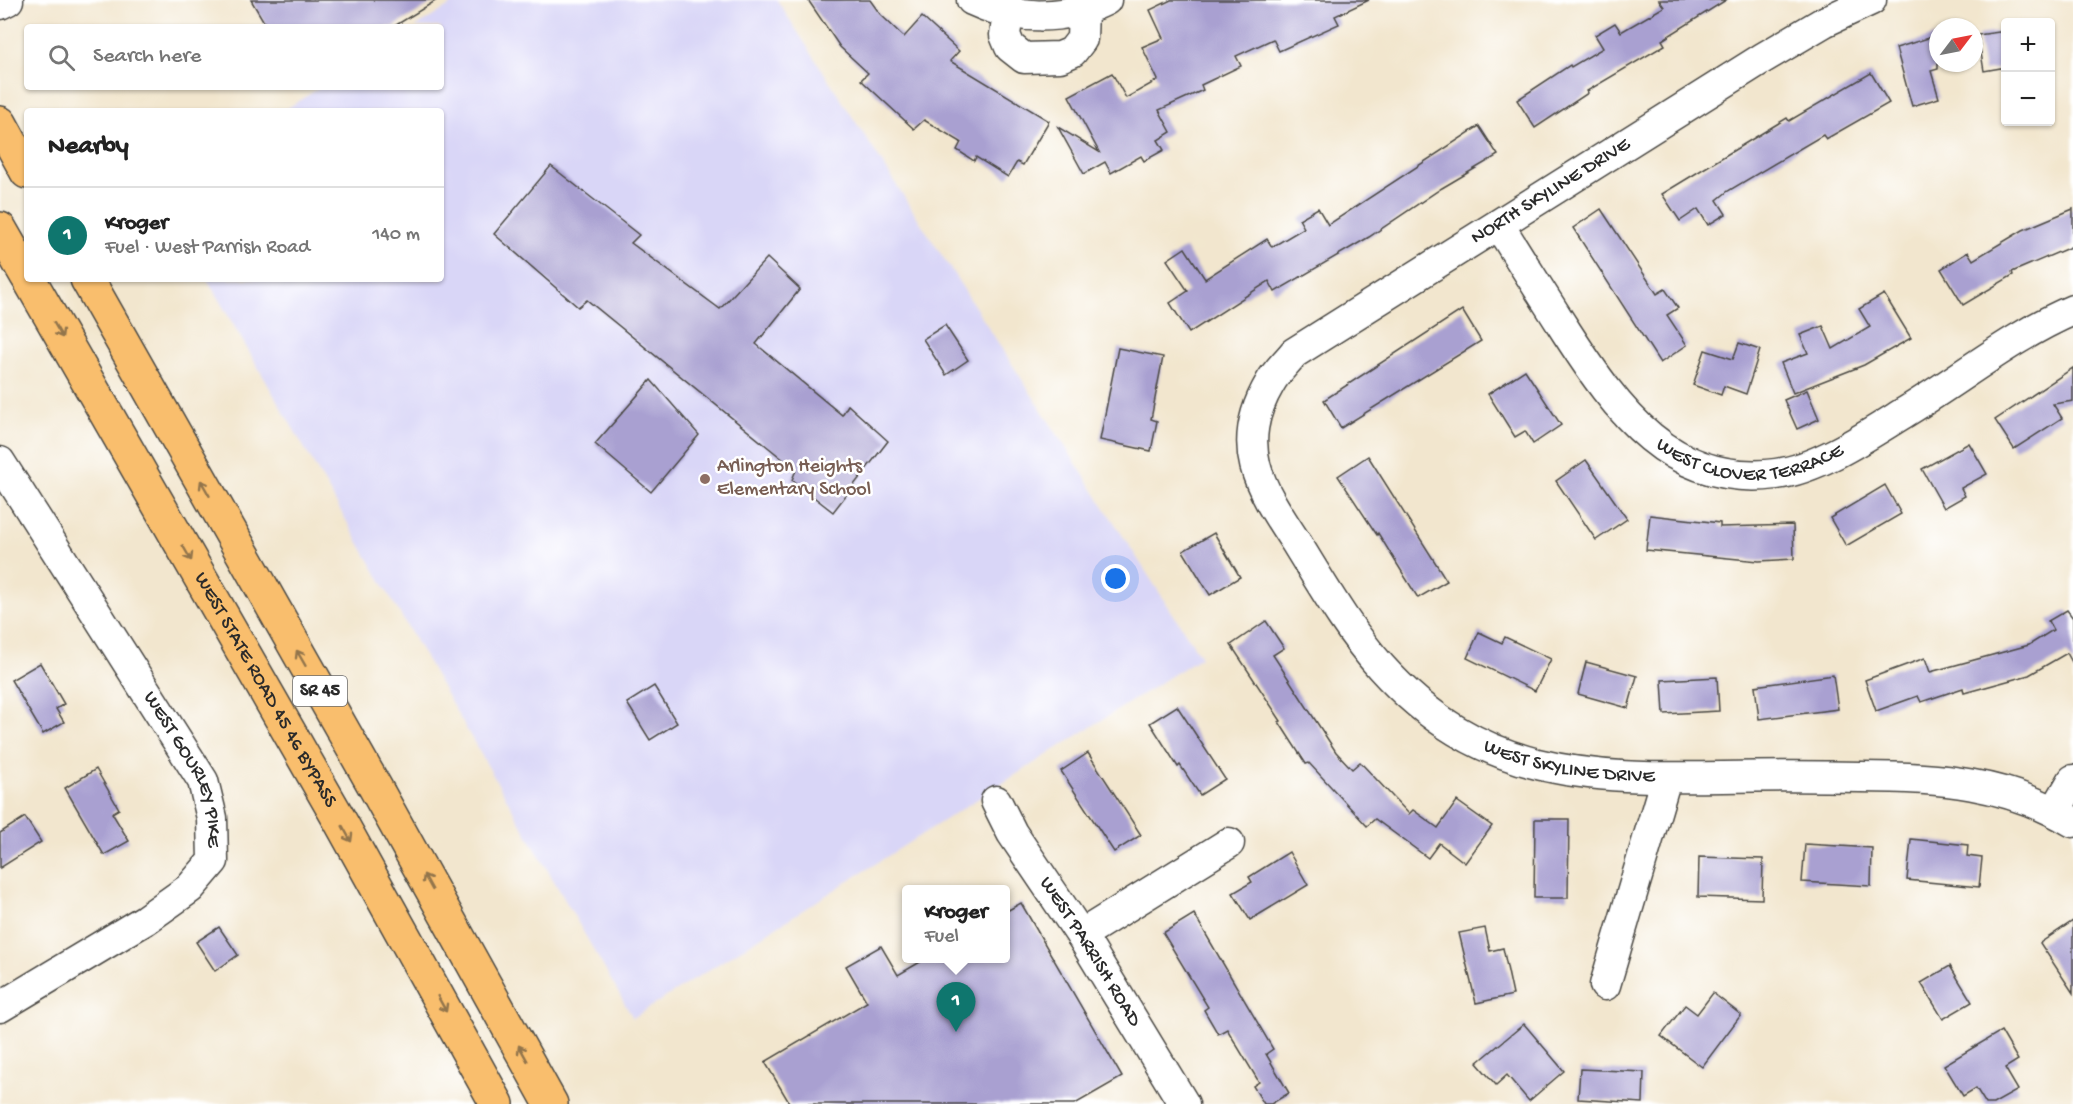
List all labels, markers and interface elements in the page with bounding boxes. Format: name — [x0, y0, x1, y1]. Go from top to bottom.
north arrow — [1929, 18, 1983, 72]
map controls — [2001, 18, 2055, 126]
button: + — [2001, 18, 2055, 72]
search box — [24, 24, 444, 90]
icon: search — [45, 41, 78, 74]
text: Search here — [93, 44, 201, 70]
button: − — [2001, 72, 2055, 126]
text: Nearby — [48, 132, 129, 163]
street label: NORTH SKYLINE DRIVE — [1467, 133, 1636, 250]
text: Kroger — [105, 211, 168, 237]
text: 1 — [63, 224, 72, 247]
text: 140 m — [372, 224, 420, 247]
text: Fuel · West Parrish Road — [105, 237, 310, 260]
one-way arrow — [52, 321, 64, 338]
street label: WEST CLOVER TERRACE — [1651, 426, 1849, 456]
text: WEST CLOVER TERRACE — [1651, 433, 1849, 487]
place label: Arlington Heights Elementary School — [717, 456, 871, 502]
marker: Arlington Heights Elementary School — [698, 472, 712, 486]
one-way arrow — [199, 480, 211, 497]
one-way arrow — [181, 545, 193, 562]
your location — [1101, 564, 1130, 593]
street label: WEST STATE ROAD 45 46 BYPASS — [189, 569, 342, 812]
one-way arrow — [295, 649, 307, 666]
road number: SR 45 — [293, 676, 347, 706]
street label: WEST GOURLEY PIKE — [138, 687, 224, 849]
street label: WEST SKYLINE DRIVE — [1480, 735, 1657, 789]
one-way arrow — [341, 825, 353, 842]
street label: WEST PARRISH ROAD — [1034, 873, 1146, 1032]
one-way arrow — [422, 874, 434, 891]
popup — [902, 885, 1010, 963]
text: Kroger — [925, 900, 987, 926]
text: Fuel — [925, 926, 959, 949]
pin: 1 — [936, 982, 976, 1032]
one-way arrow — [436, 995, 448, 1012]
one-way arrow — [517, 1044, 528, 1062]

